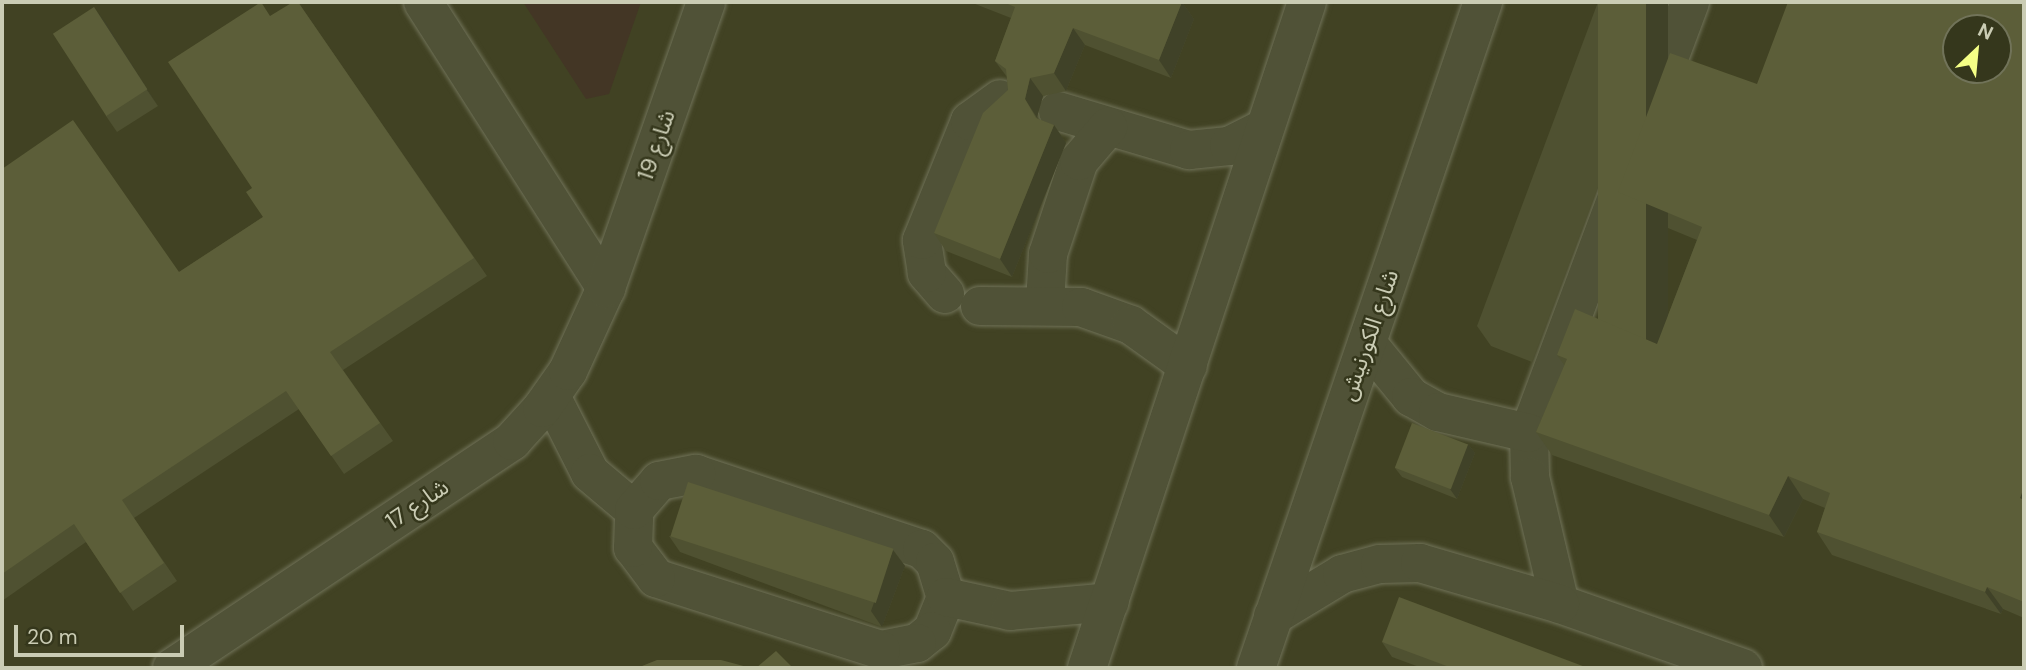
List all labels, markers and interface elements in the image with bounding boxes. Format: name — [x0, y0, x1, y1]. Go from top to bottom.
north arrow — [1942, 14, 2012, 84]
text: N — [1974, 17, 1997, 46]
street label: شارع 19 — [631, 106, 681, 184]
street label: شارع الكورنيش — [1334, 266, 1404, 404]
street label: شارع 17 — [380, 473, 454, 535]
scale bar — [18, 610, 187, 654]
text: 20 m — [27, 623, 78, 651]

